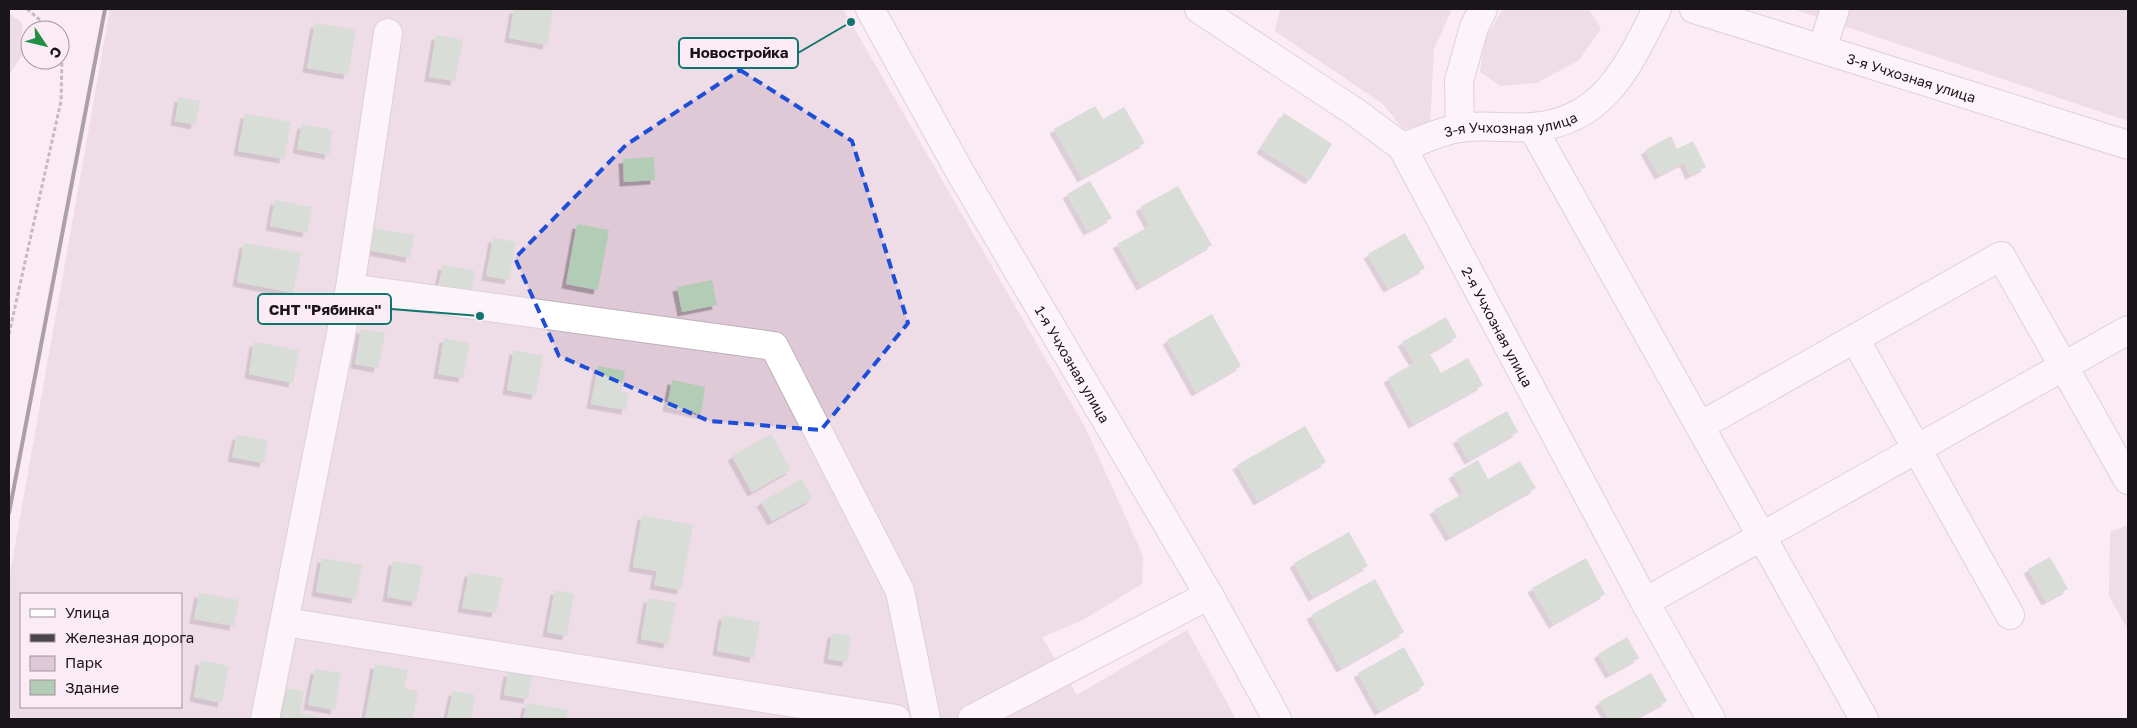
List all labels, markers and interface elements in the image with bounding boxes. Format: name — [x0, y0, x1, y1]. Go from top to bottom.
north arrow — [20, 20, 70, 70]
callout: Новостройка — [679, 38, 798, 68]
text: Новостройка — [689, 43, 789, 61]
text: С — [46, 44, 66, 62]
street label: 3-я Учхозная улица — [1845, 49, 1978, 105]
street label: 3-я Учхозная улица — [1442, 108, 1580, 140]
street label: 2-я Учхозная улица — [1459, 263, 1537, 390]
callout: СНТ "Рябинка" — [258, 294, 391, 324]
text: СНТ "Рябинка" — [269, 300, 381, 318]
street label: 1-я Учхозная улица — [1032, 303, 1114, 425]
legend — [20, 593, 182, 708]
text: Улица — [65, 603, 110, 621]
text: Железная дорога — [65, 628, 194, 646]
text: Парк — [65, 653, 103, 671]
text: Здание — [65, 678, 119, 696]

